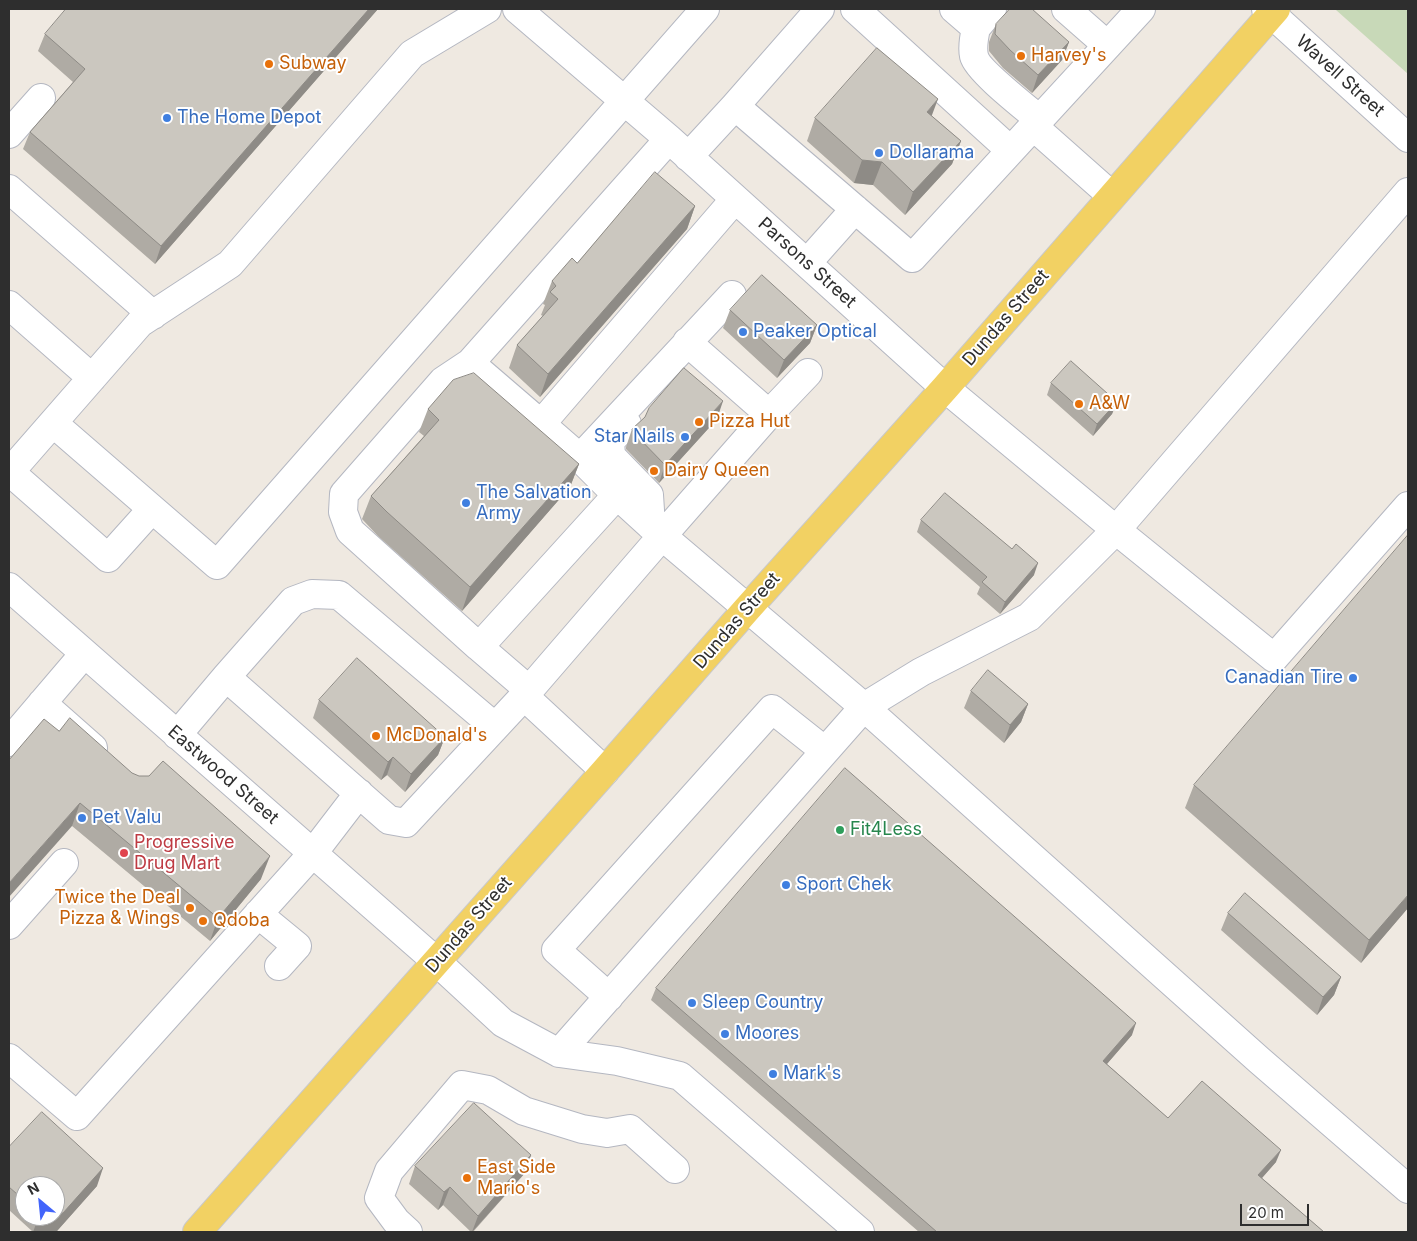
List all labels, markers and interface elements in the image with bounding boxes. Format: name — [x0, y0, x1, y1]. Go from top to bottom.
street label: Wavell Street — [1291, 31, 1389, 121]
place label: Harvey's — [1031, 45, 1106, 67]
marker: Harvey's — [1015, 50, 1027, 62]
place label: Subway — [279, 53, 347, 75]
marker: Subway — [263, 58, 275, 70]
place label: The Home Depot — [177, 107, 322, 129]
marker: The Home Depot — [161, 112, 173, 124]
place label: Dollarama — [889, 142, 974, 164]
marker: Dollarama — [873, 147, 885, 159]
street label: Parsons Street — [753, 213, 861, 313]
street label: Dundas Street — [958, 265, 1054, 371]
place label: Peaker Optical — [753, 321, 877, 343]
marker: Peaker Optical — [737, 326, 749, 338]
place label: A&W — [1089, 393, 1130, 415]
marker: A&W — [1073, 398, 1085, 410]
place label: Pizza Hut — [709, 411, 790, 433]
marker: Pizza Hut — [693, 416, 705, 428]
place label: Star Nails — [594, 426, 675, 448]
marker: Star Nails — [679, 431, 691, 443]
place label: Dairy Queen — [664, 460, 770, 482]
marker: Dairy Queen — [648, 465, 660, 477]
place label: The Salvation Army — [476, 482, 592, 524]
marker: The Salvation Army — [460, 497, 472, 509]
street label: Dundas Street — [689, 568, 785, 674]
place label: Canadian Tire — [1225, 667, 1343, 689]
marker: Canadian Tire — [1347, 672, 1359, 684]
street label: Eastwood Street — [163, 721, 283, 829]
place label: McDonald's — [386, 725, 487, 747]
marker: McDonald's — [370, 730, 382, 742]
place label: Pet Valu — [92, 807, 161, 829]
marker: Pet Valu — [76, 812, 88, 824]
place label: Fit4Less — [850, 819, 922, 841]
marker: Fit4Less — [834, 824, 846, 836]
place label: Progressive Drug Mart — [134, 832, 234, 874]
marker: Progressive Drug Mart — [118, 847, 130, 859]
street label: Dundas Street — [421, 872, 517, 978]
place label: Sport Chek — [796, 874, 892, 896]
marker: Sport Chek — [780, 879, 792, 891]
place label: Twice the Deal Pizza & Wings — [54, 887, 180, 930]
marker: Twice the Deal Pizza & Wings — [184, 902, 196, 914]
place label: Qdoba — [213, 910, 270, 932]
marker: Qdoba — [197, 915, 209, 927]
place label: Sleep Country — [702, 992, 823, 1014]
marker: Sleep Country — [686, 997, 698, 1009]
place label: Moores — [735, 1023, 799, 1045]
marker: Moores — [719, 1028, 731, 1040]
place label: Mark's — [783, 1063, 841, 1085]
marker: Mark's — [767, 1068, 779, 1080]
place label: East Side Mario's — [477, 1157, 556, 1200]
marker: East Side Mario's — [461, 1172, 473, 1184]
north arrow — [15, 1176, 65, 1226]
text: N — [24, 1178, 42, 1198]
scale bar — [1242, 1194, 1311, 1226]
text: 20 m — [1248, 1203, 1284, 1222]

